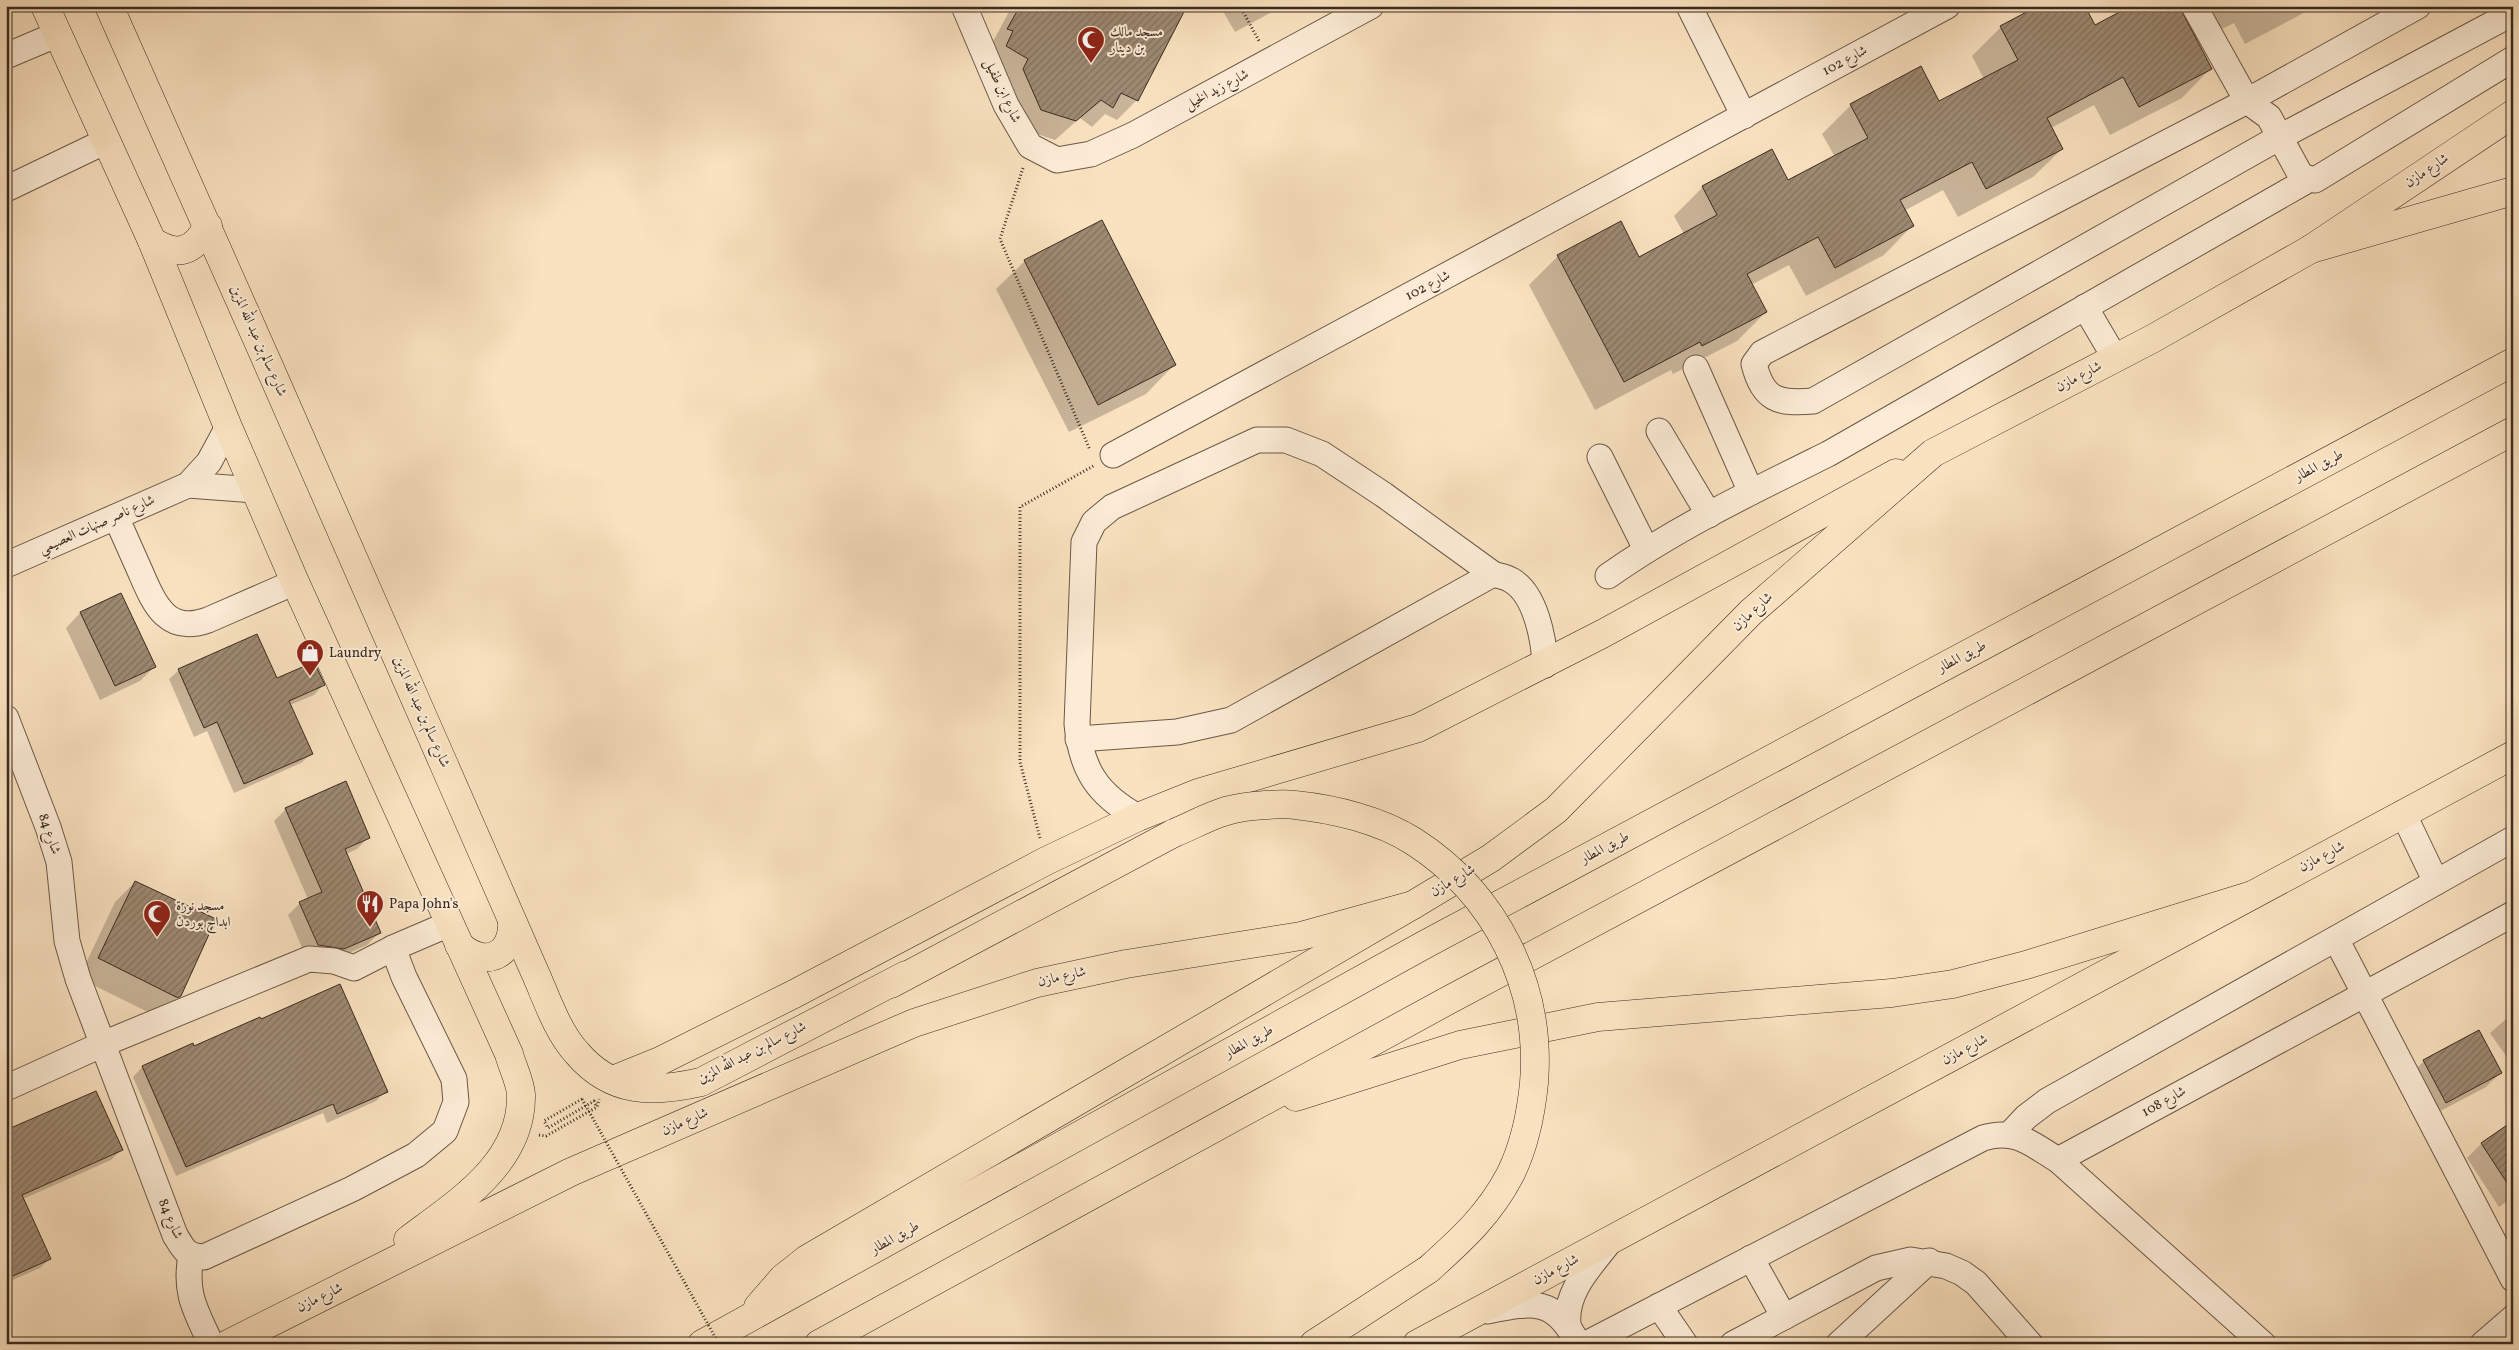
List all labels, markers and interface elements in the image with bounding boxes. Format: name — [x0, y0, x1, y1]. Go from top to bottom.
place label: مسجد مالك بن دينار — [1108, 23, 1163, 58]
mosque icon: مسجد مالك بن دينار — [1076, 25, 1106, 64]
street label: شارع 102 — [1819, 41, 1871, 82]
street label: شارع ابن طفيل — [978, 56, 1025, 127]
street label: شارع زيد الخيل — [1182, 65, 1253, 116]
street label: شارع مازن — [2401, 149, 2453, 194]
street label: شارع 102 — [1402, 266, 1454, 307]
street label: شارع سالم بن عبد الله المزين — [223, 281, 294, 401]
street label: شارع مازن — [2053, 357, 2106, 398]
street label: طريق المطار — [2289, 445, 2347, 488]
street label: شارع ناصر صنهات العصيمي — [36, 491, 159, 561]
street label: شارع مازن — [1728, 588, 1778, 637]
street label: طريق المطار — [1932, 636, 1990, 679]
shop icon: Laundry — [295, 638, 325, 677]
place label: Laundry — [329, 644, 382, 663]
street label: شارع سالم بن عبد الله المزين — [386, 652, 457, 772]
street label: شارع 84 — [32, 811, 65, 857]
street label: طريق المطار — [1575, 827, 1633, 870]
street label: شارع مازن — [2296, 837, 2349, 878]
street label: شارع مازن — [1427, 860, 1480, 903]
restaurant icon: Papa John's — [355, 889, 385, 928]
place label: Papa John's — [389, 895, 459, 914]
place label: مسجد نورة ابداح بوردن — [176, 897, 231, 934]
mosque icon: مسجد نورة ابداح بوردن — [142, 899, 172, 938]
street label: شارع مازن — [1036, 962, 1088, 993]
street label: شارع سالم بن عبد الله المزين — [693, 1015, 811, 1090]
street label: طريق المطار — [1220, 1021, 1277, 1064]
street label: شارع مازن — [1939, 1030, 1992, 1071]
street label: شارع 108 — [2138, 1082, 2190, 1123]
street label: شارع مازن — [659, 1103, 712, 1142]
street label: شارع 84 — [152, 1196, 187, 1243]
street label: طريق المطار — [866, 1217, 923, 1260]
street label: شارع مازن — [1530, 1250, 1583, 1291]
street label: شارع مازن — [294, 1279, 347, 1318]

